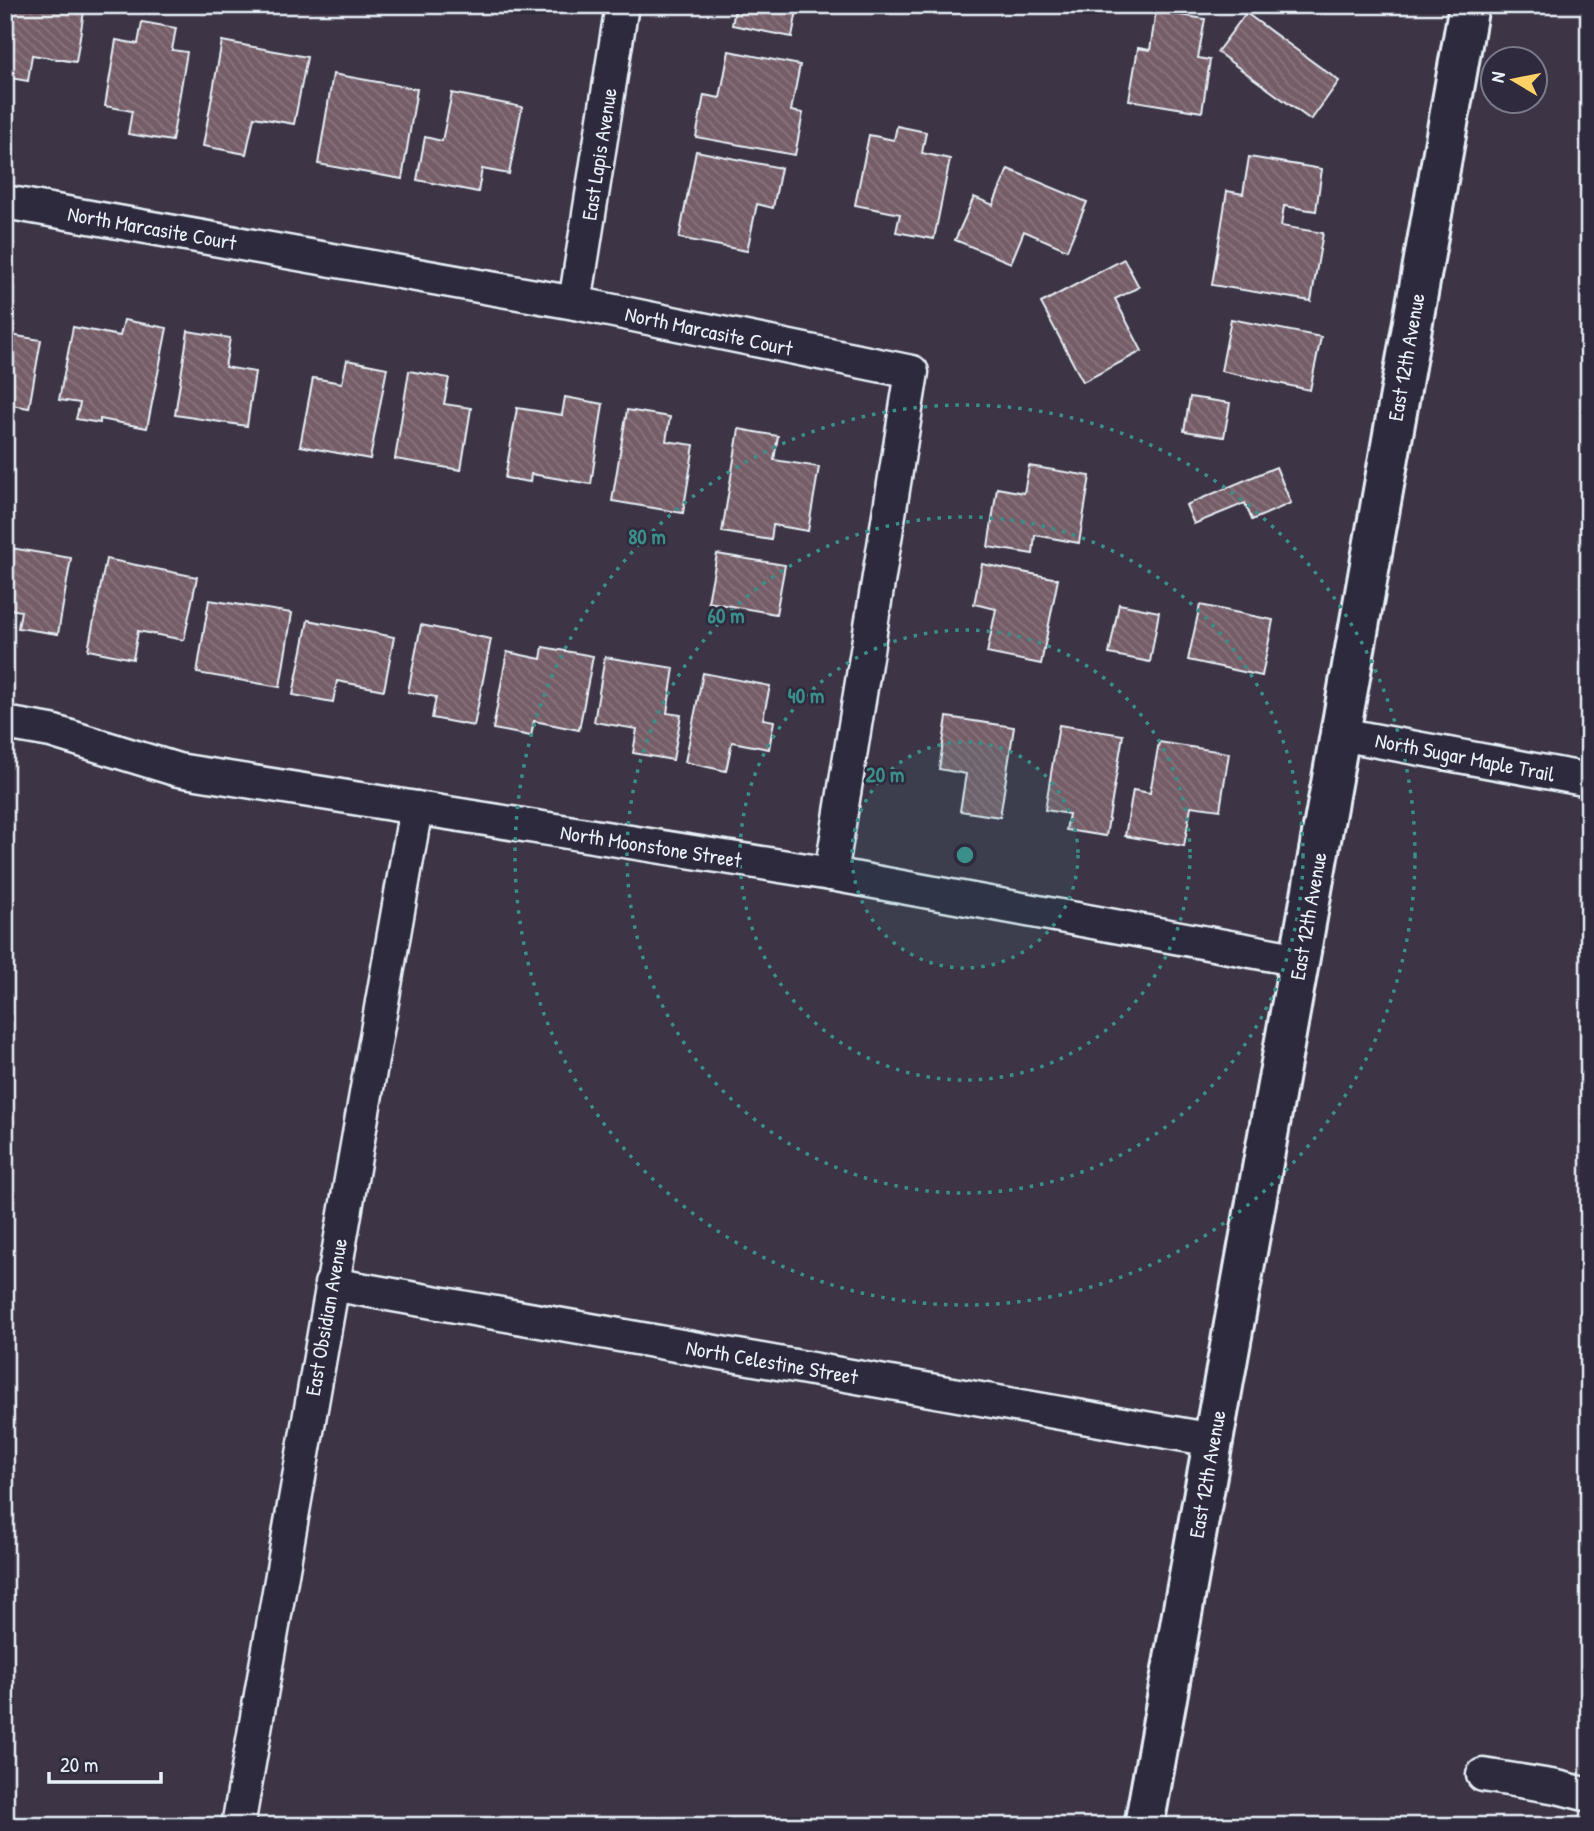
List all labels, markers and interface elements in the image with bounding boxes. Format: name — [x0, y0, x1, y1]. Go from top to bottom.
north arrow — [1478, 46, 1548, 116]
text: N — [1484, 70, 1511, 84]
street label: East Lapis Avenue — [574, 86, 624, 222]
street label: North Marcasite Court — [65, 199, 239, 257]
street label: East 12th Avenue — [1380, 291, 1432, 423]
street label: North Marcasite Court — [623, 299, 796, 363]
text: 80 m — [628, 522, 666, 551]
text: 60 m — [708, 601, 744, 630]
text: 40 m — [788, 681, 824, 710]
street label: North Sugar Maple Trail — [1373, 725, 1558, 789]
text: 20 m — [866, 760, 904, 789]
street label: North Moonstone Street — [558, 817, 744, 875]
centre of rings — [953, 843, 977, 867]
street label: East 12th Avenue — [1282, 850, 1334, 982]
street label: East Obsidian Avenue — [298, 1236, 354, 1398]
street label: North Celestine Street — [684, 1333, 861, 1392]
street label: East 12th Avenue — [1181, 1408, 1233, 1540]
scale bar — [49, 1740, 161, 1784]
text: 20 m — [60, 1750, 98, 1779]

